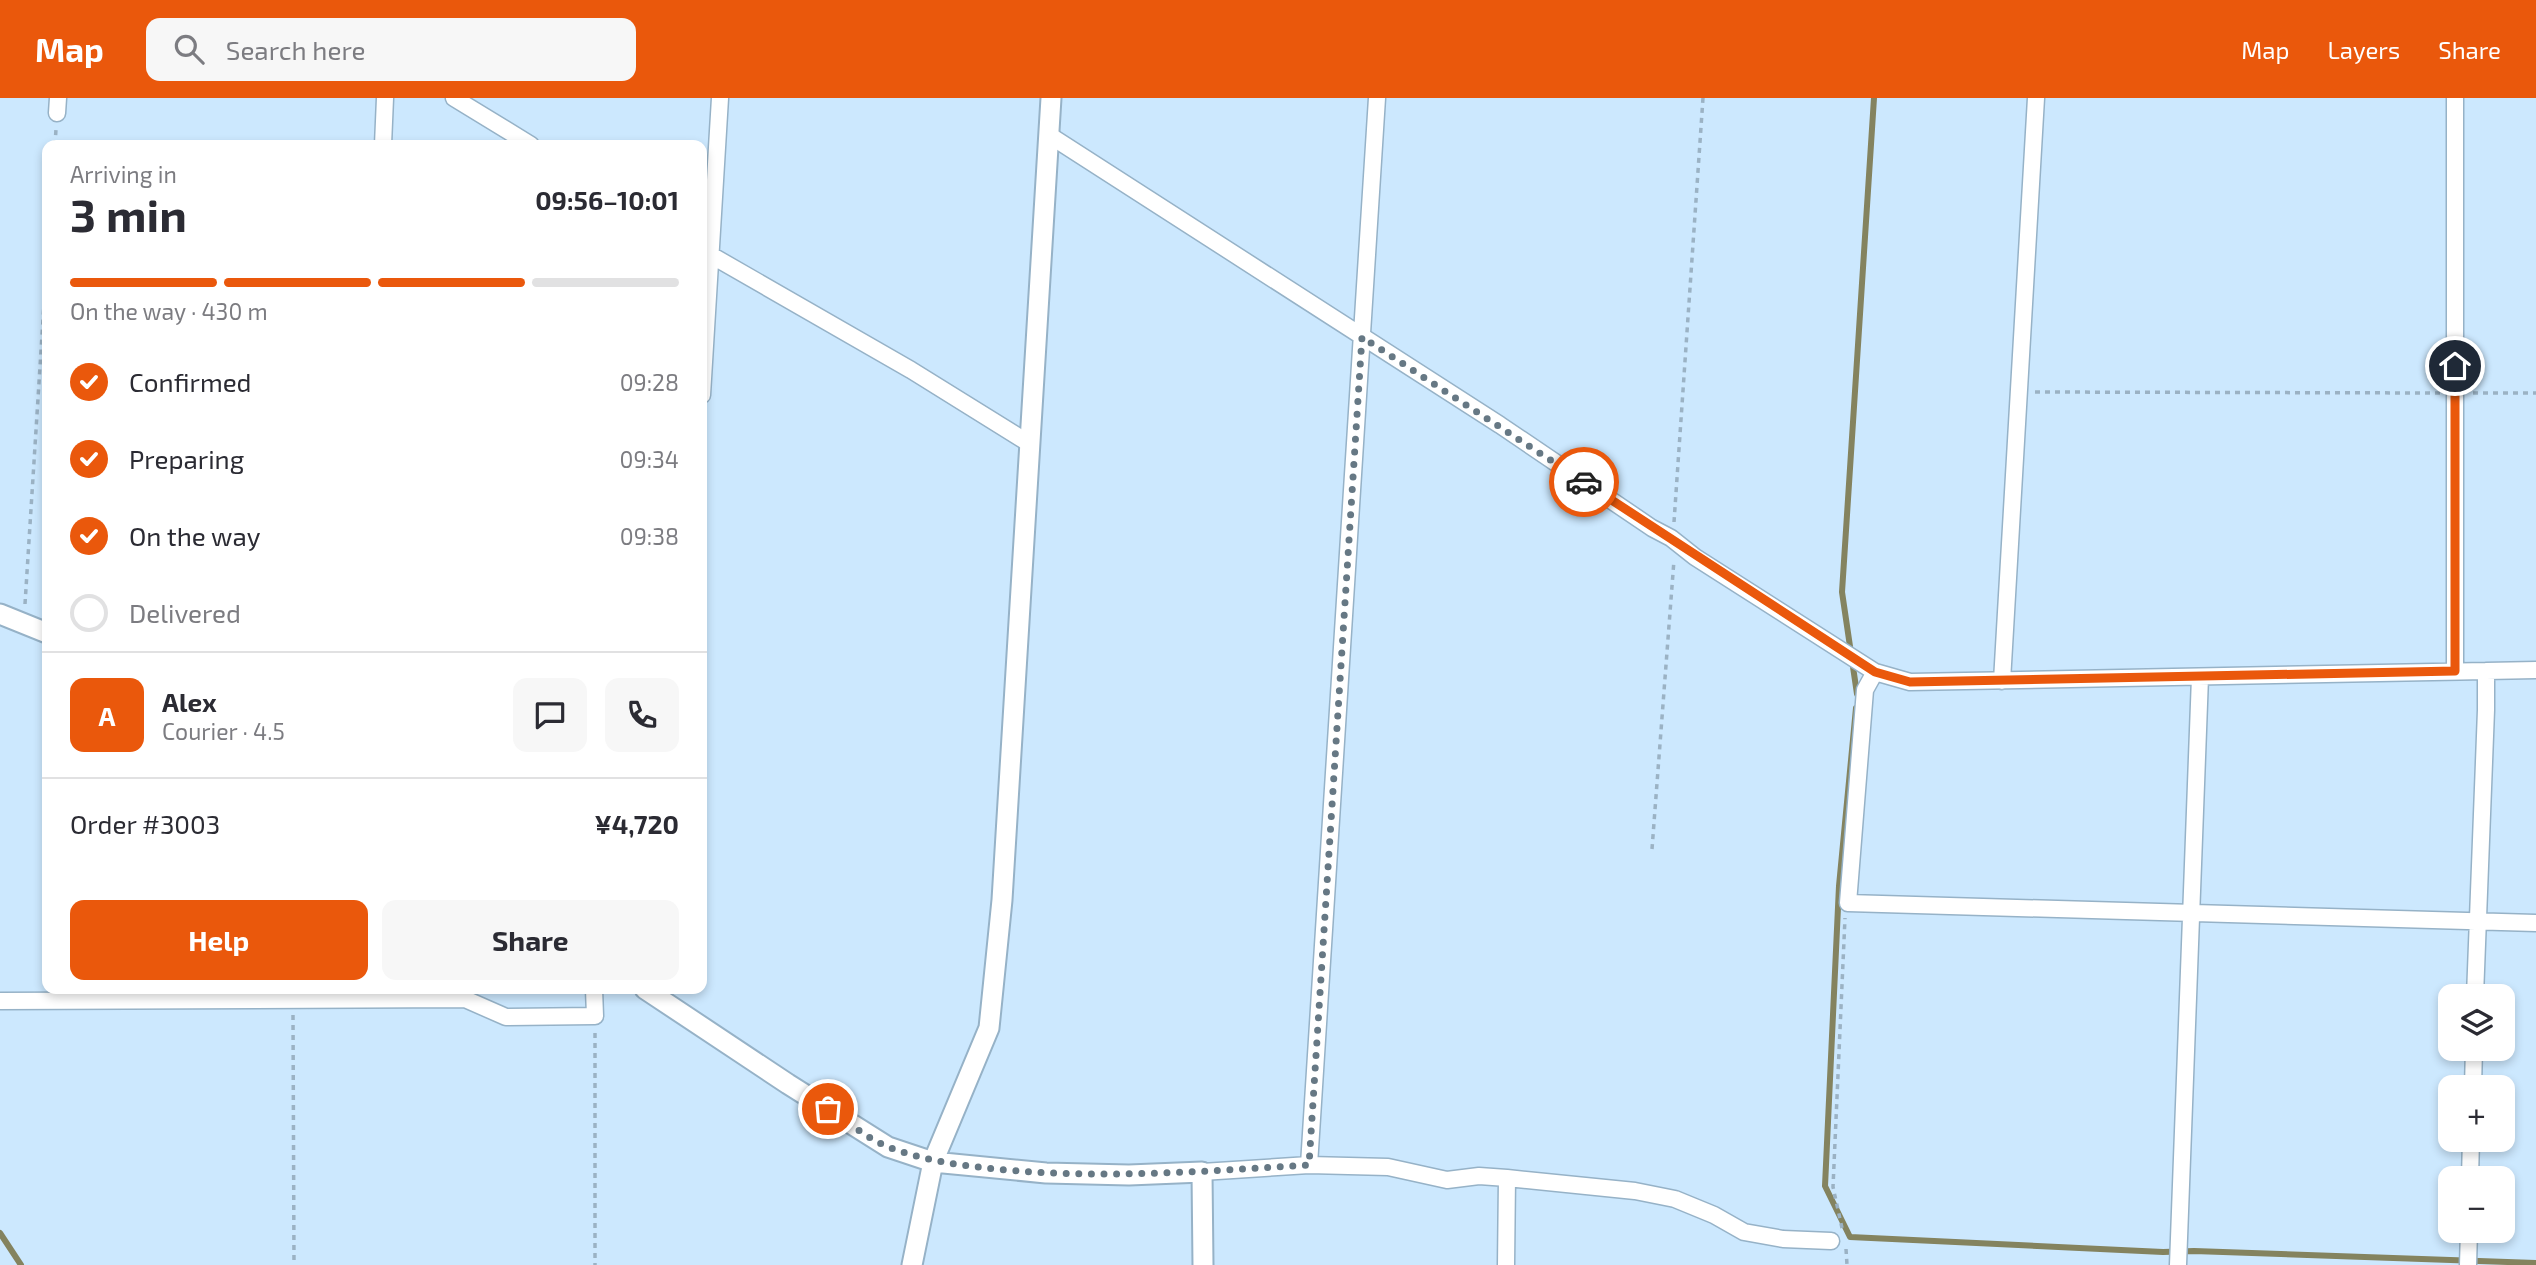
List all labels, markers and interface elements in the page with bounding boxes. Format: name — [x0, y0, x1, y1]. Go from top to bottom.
search box — [146, 18, 636, 81]
text: Map — [35, 29, 104, 69]
icon: search — [170, 30, 208, 68]
text: Search here — [226, 34, 365, 65]
text: Map — [2241, 35, 2289, 64]
text: Layers — [2327, 35, 2400, 64]
text: Share — [2438, 35, 2501, 64]
text: Arriving in — [70, 160, 177, 188]
text: 09:56–10:01 — [535, 184, 679, 215]
text: 3 min — [70, 186, 187, 241]
text: On the way · 430 m — [70, 297, 268, 325]
pin — [2425, 336, 2485, 396]
icon: home — [2436, 347, 2474, 385]
icon: check — [70, 363, 108, 401]
text: Confirmed — [129, 366, 252, 397]
text: 09:28 — [620, 368, 679, 396]
icon: check — [70, 440, 108, 478]
text: Preparing — [129, 443, 244, 474]
text: 09:34 — [620, 445, 679, 473]
courier — [1549, 447, 1619, 517]
icon: car — [1565, 463, 1603, 501]
icon: check — [70, 517, 108, 555]
text: On the way — [129, 520, 260, 551]
text: 09:38 — [620, 522, 679, 550]
text: Delivered — [129, 597, 241, 628]
button: chat — [513, 678, 587, 752]
button: phone — [605, 678, 679, 752]
text: Alex — [162, 686, 217, 717]
text: A — [99, 700, 115, 731]
text: Courier · 4.5 — [162, 717, 285, 745]
text: Order #3003 — [70, 808, 220, 839]
text: ¥4,720 — [594, 808, 679, 839]
button: Help — [70, 900, 368, 980]
button: Share — [382, 900, 679, 980]
map controls — [2438, 984, 2515, 1243]
button: layers — [2438, 984, 2515, 1061]
button: + — [2438, 1075, 2515, 1152]
pin — [798, 1079, 858, 1139]
icon: bag — [809, 1090, 847, 1128]
button: − — [2438, 1166, 2515, 1243]

